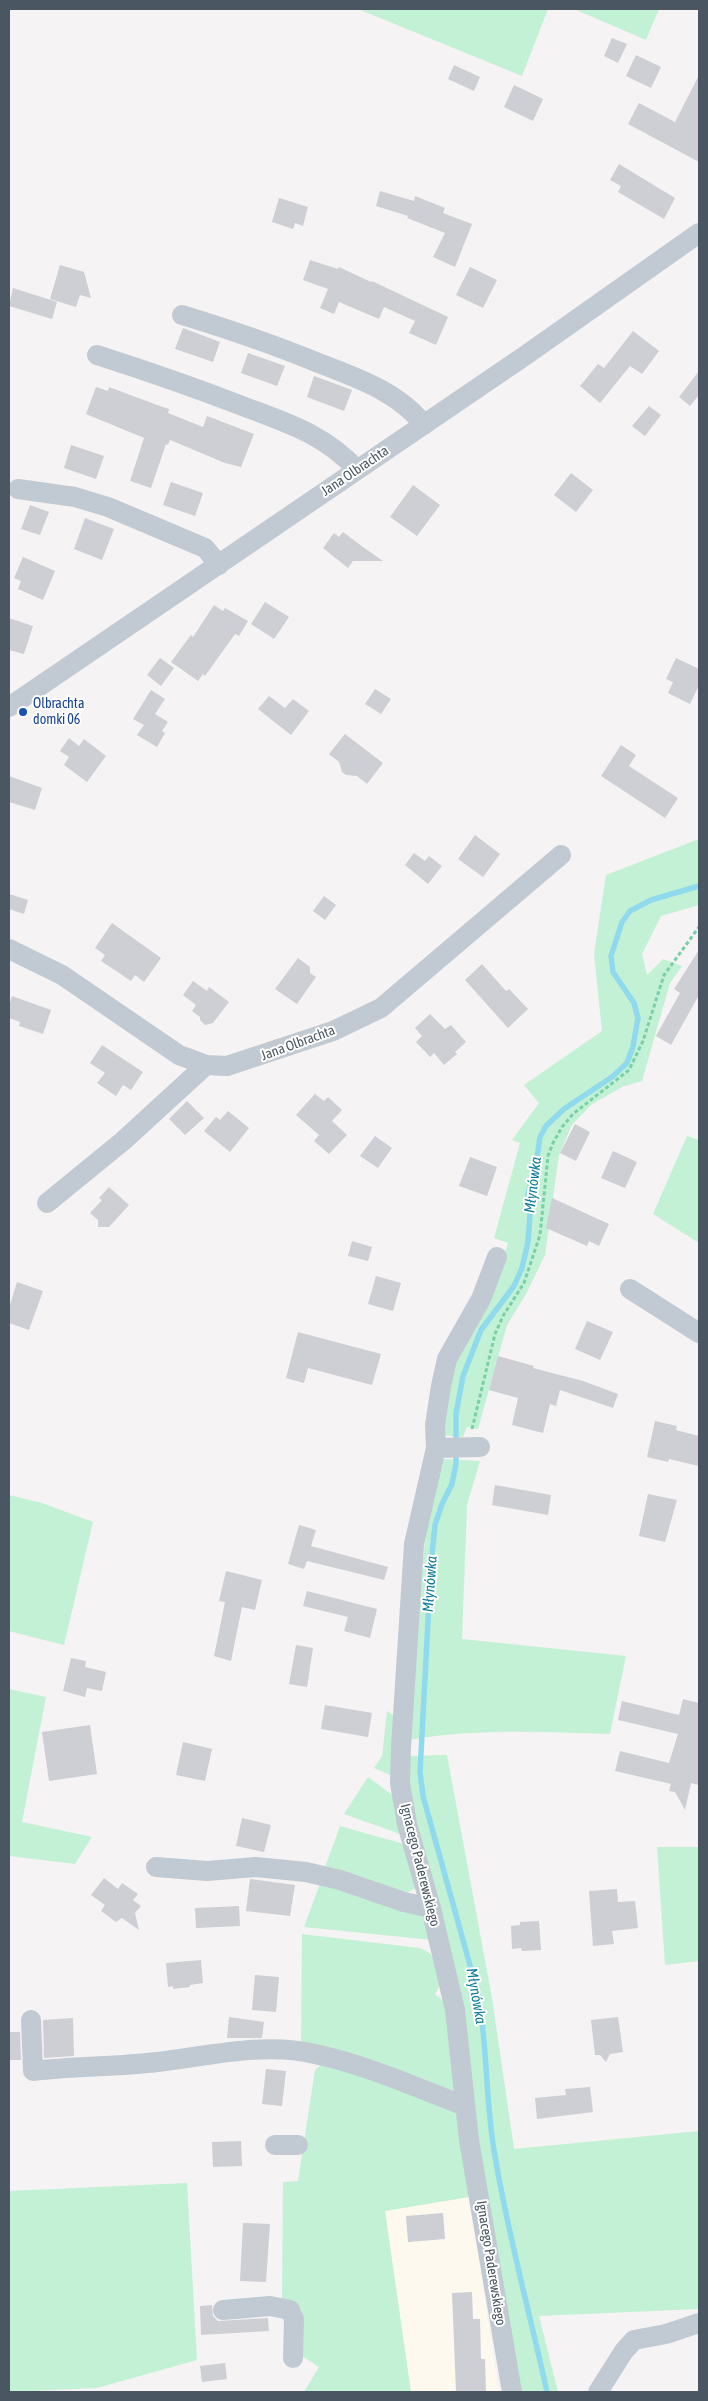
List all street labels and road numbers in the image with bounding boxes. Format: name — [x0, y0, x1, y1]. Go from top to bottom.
street label: Jana Olbrachta — [318, 442, 392, 500]
street label: Jana Olbrachta — [259, 1022, 337, 1064]
street label: Ignacego Paderewskiego — [397, 1802, 443, 1928]
street label: Ignacego Paderewskiego — [473, 2199, 509, 2327]

